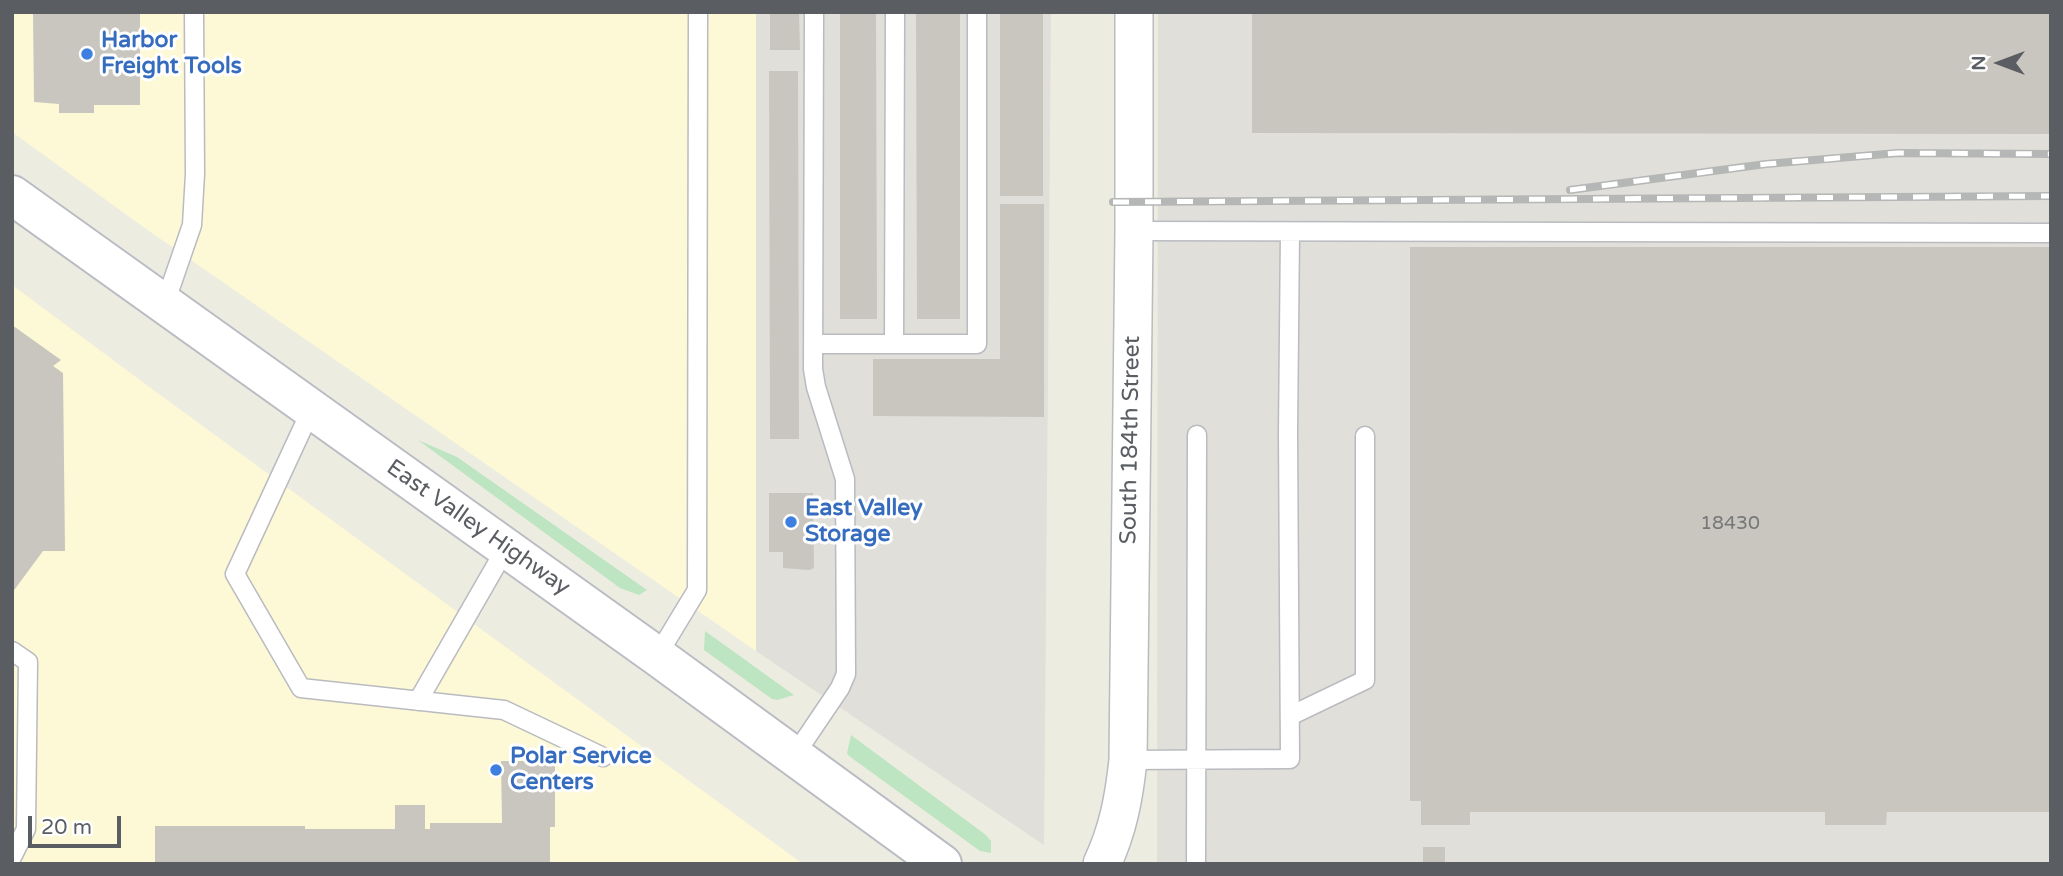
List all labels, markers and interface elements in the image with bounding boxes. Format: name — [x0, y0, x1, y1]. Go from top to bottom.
place label: Harbor Freight Tools — [101, 27, 242, 81]
north arrow — [1965, 28, 2035, 98]
marker: Harbor Freight Tools — [79, 46, 95, 62]
text: N — [1968, 55, 1990, 71]
street label: South 184th Street — [1115, 335, 1147, 545]
street label: East Valley Highway — [381, 454, 575, 602]
place label: East Valley Storage — [805, 495, 922, 549]
house number: 18430 — [1700, 513, 1760, 535]
marker: East Valley Storage — [783, 514, 799, 530]
place label: Polar Service Centers — [510, 743, 652, 797]
marker: Polar Service Centers — [488, 762, 504, 778]
scale bar — [32, 802, 124, 846]
text: 20 m — [41, 815, 92, 840]

